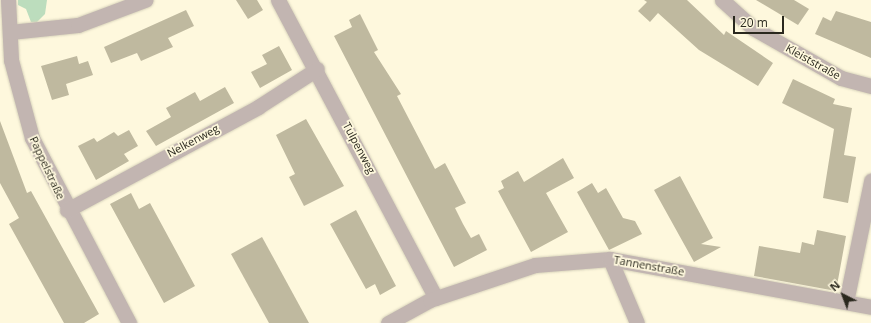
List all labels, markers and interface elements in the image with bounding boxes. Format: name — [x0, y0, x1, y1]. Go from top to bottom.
scale bar — [735, 8, 786, 34]
text: 20 m — [740, 14, 768, 31]
street label: Kleiststraße — [783, 42, 843, 82]
street label: Tulpenweg — [340, 120, 378, 176]
street label: Nelkenweg — [165, 122, 221, 160]
street label: Pappelstraße — [27, 134, 67, 202]
street label: Tannenstraße — [613, 253, 685, 279]
north arrow — [823, 275, 863, 315]
text: N — [826, 277, 843, 294]

